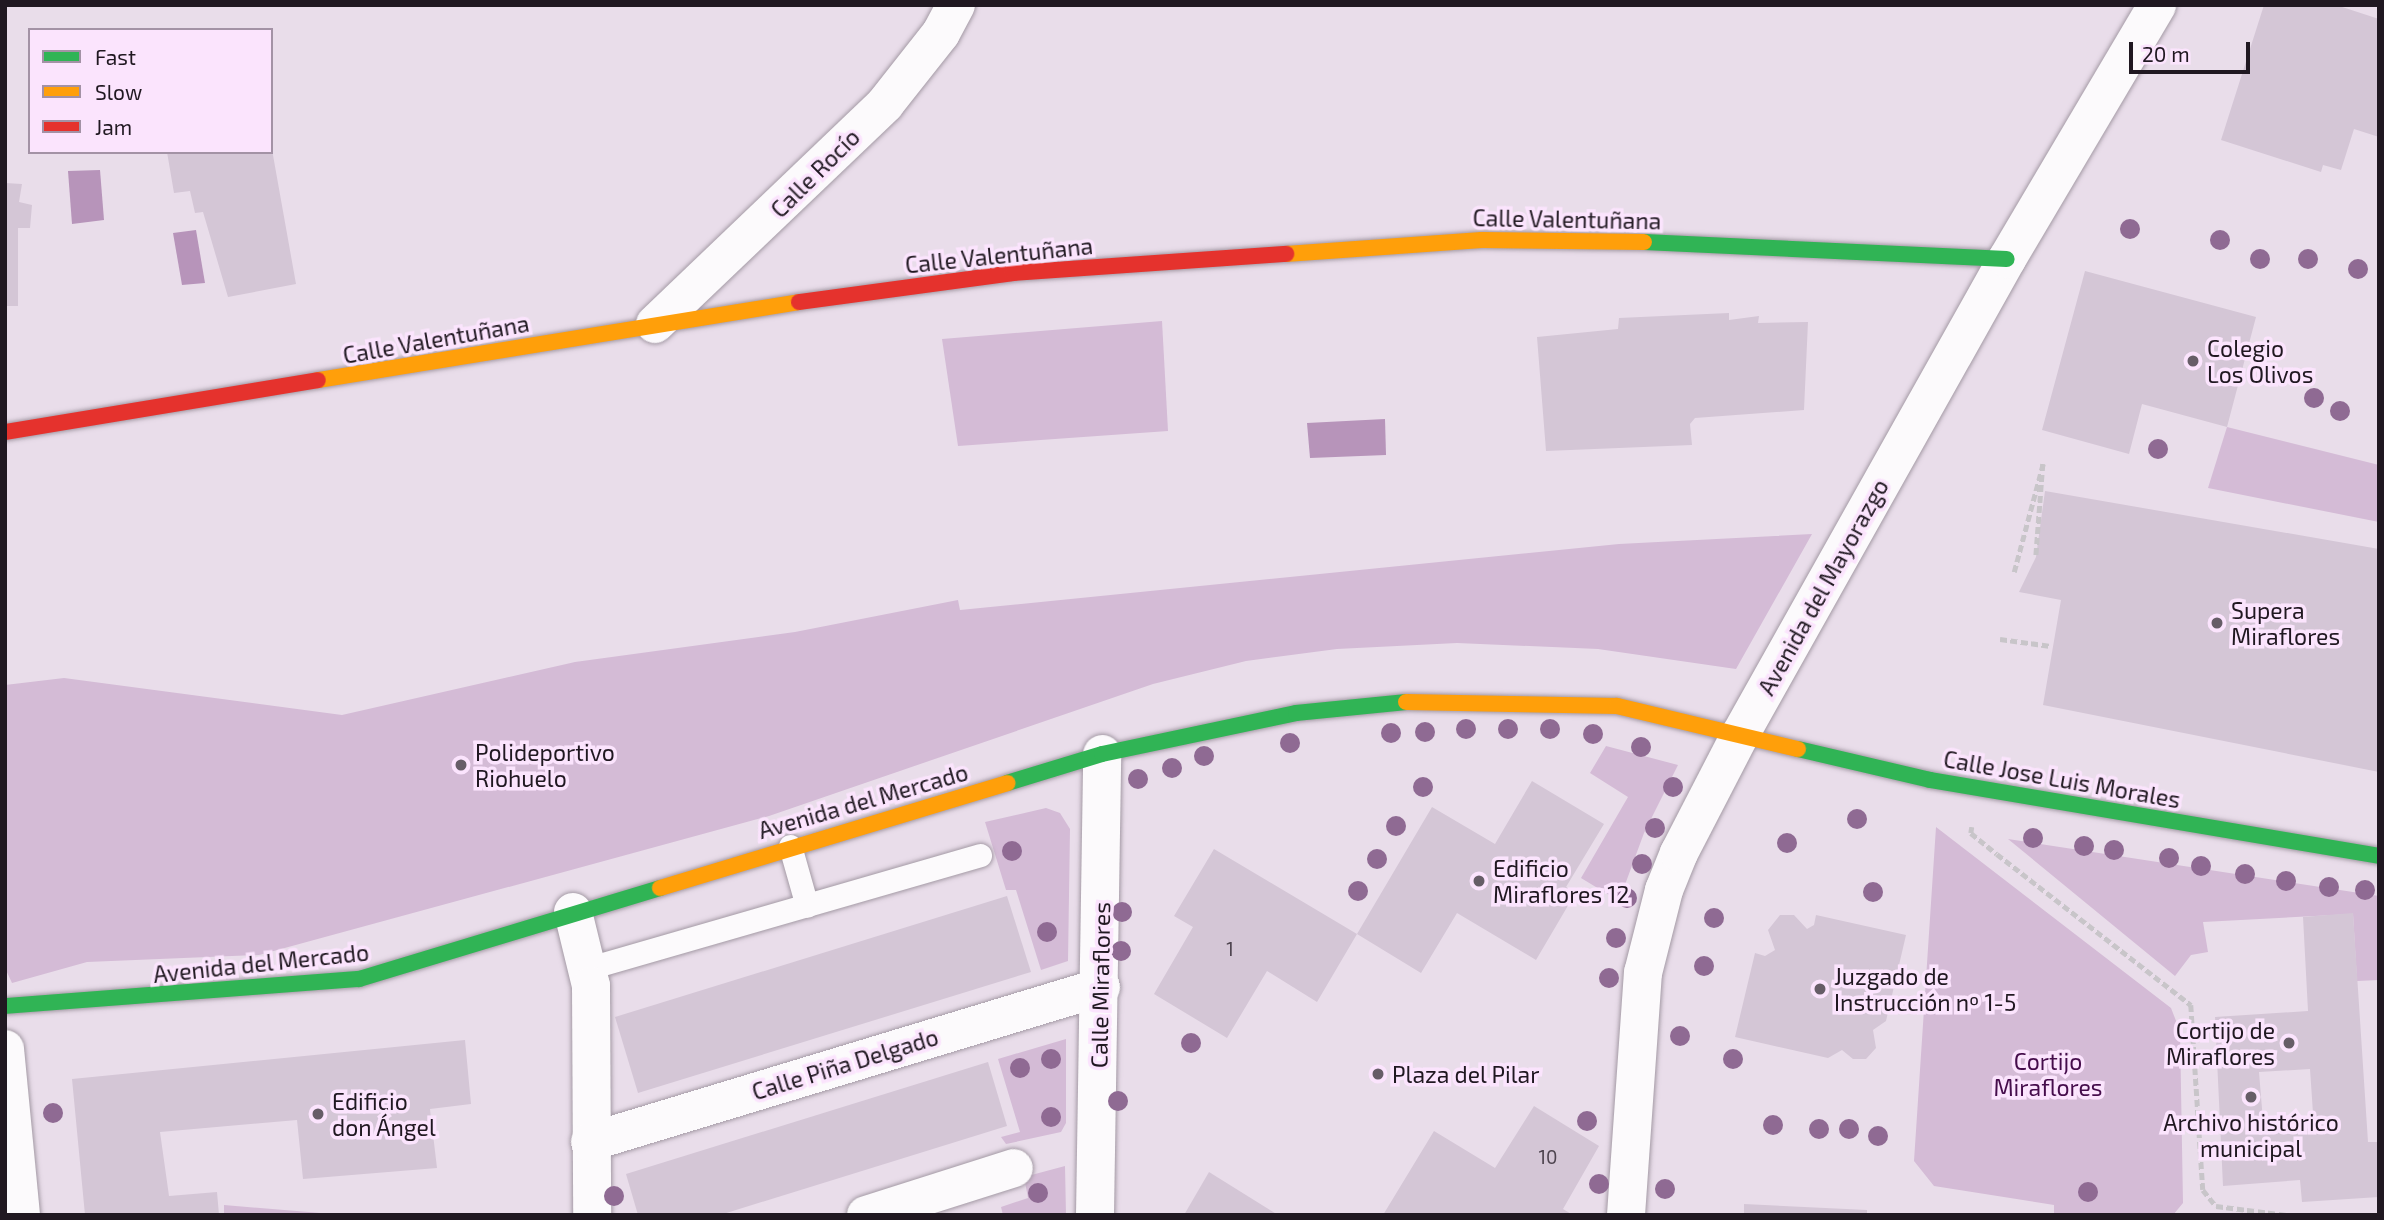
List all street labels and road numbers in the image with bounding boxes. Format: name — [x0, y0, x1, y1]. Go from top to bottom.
street label: Calle Rocío — [765, 123, 865, 223]
street label: Calle Valentuñana — [1472, 204, 1662, 234]
street label: Calle Valentuñana — [903, 231, 1095, 279]
street label: Calle Valentuñana — [340, 309, 532, 369]
street label: Avenida del Mayorazgo — [1752, 474, 1894, 700]
street label: Calle Jose Luis Morales — [1941, 745, 2183, 813]
street label: Avenida del Mercado — [755, 758, 971, 844]
street label: Calle Miraflores — [1085, 902, 1115, 1068]
street label: Avenida del Mercado — [152, 938, 370, 988]
street label: Calle Piña Delgado — [749, 1023, 941, 1105]

